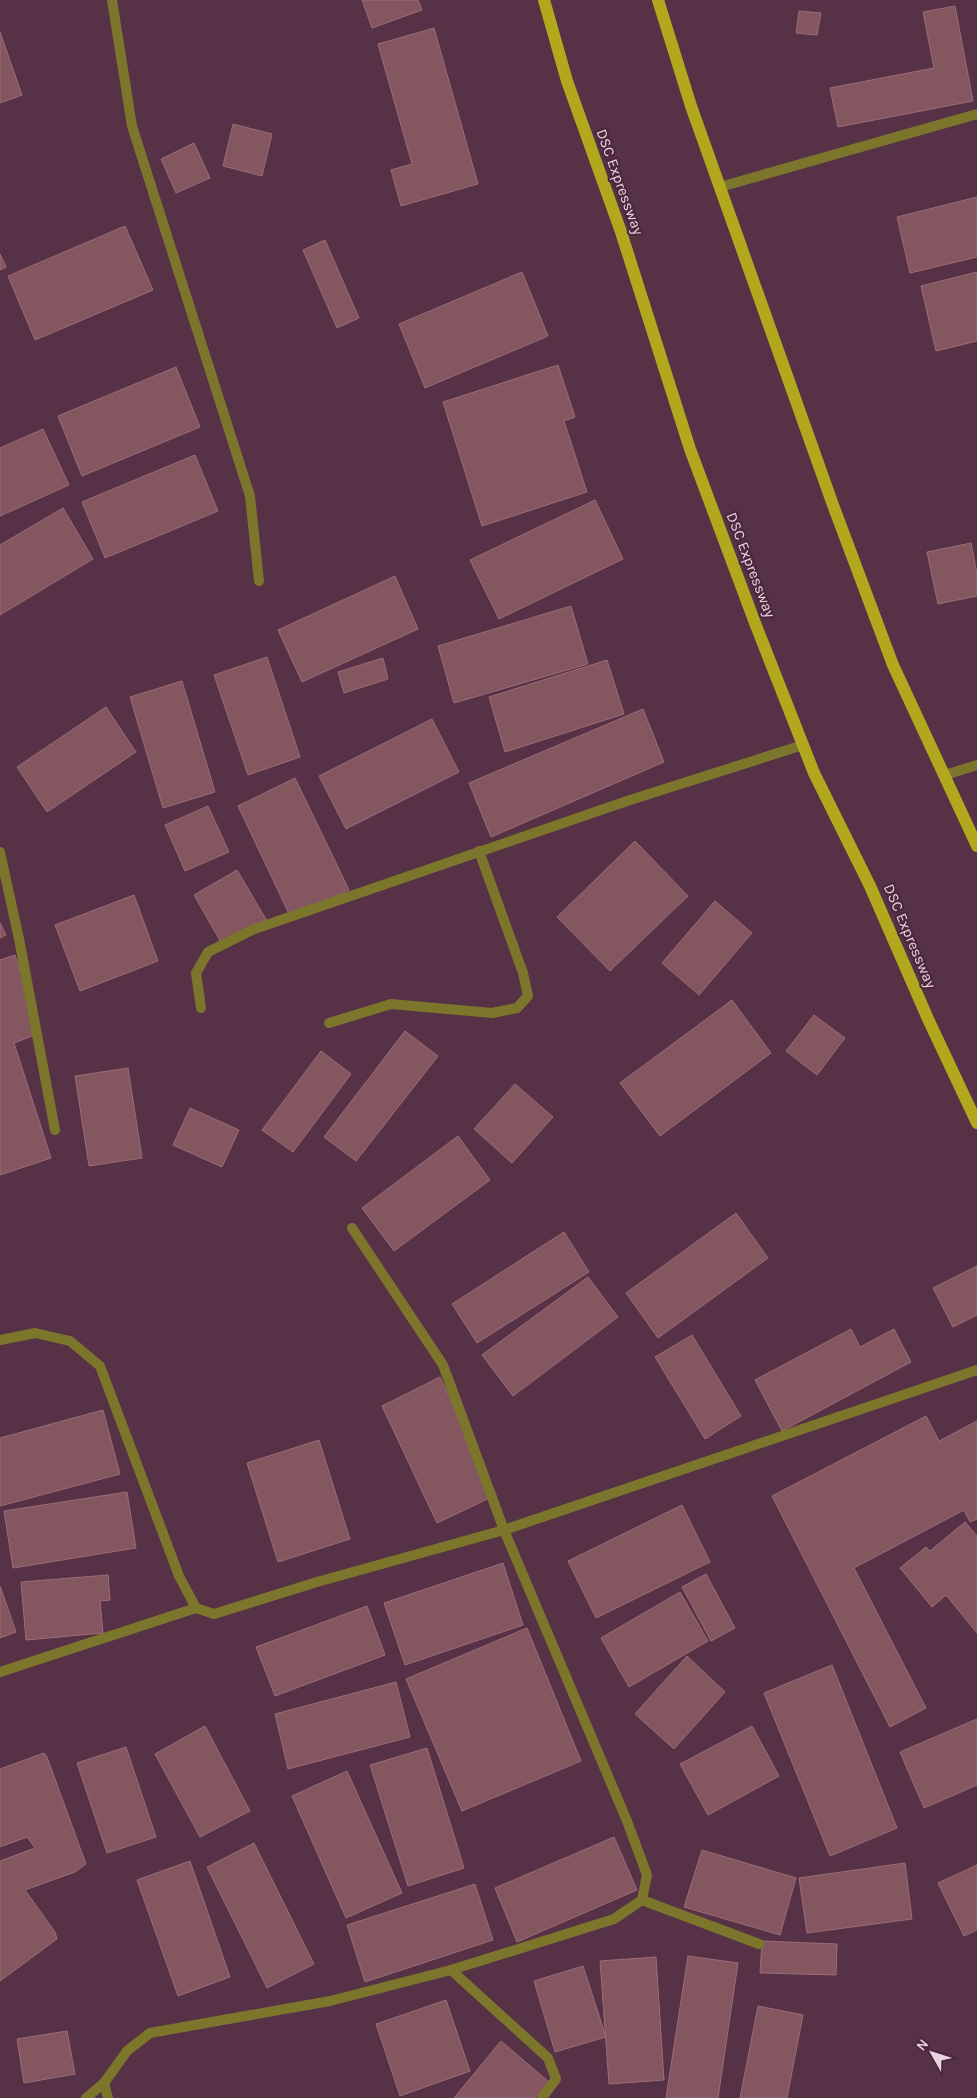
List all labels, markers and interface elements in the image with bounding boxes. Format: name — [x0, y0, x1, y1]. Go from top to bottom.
street label: DSC Expressway — [592, 126, 648, 238]
street label: DSC Expressway — [723, 510, 779, 620]
street label: DSC Expressway — [880, 881, 940, 991]
north arrow — [907, 2028, 957, 2078]
text: N — [913, 2036, 932, 2054]

